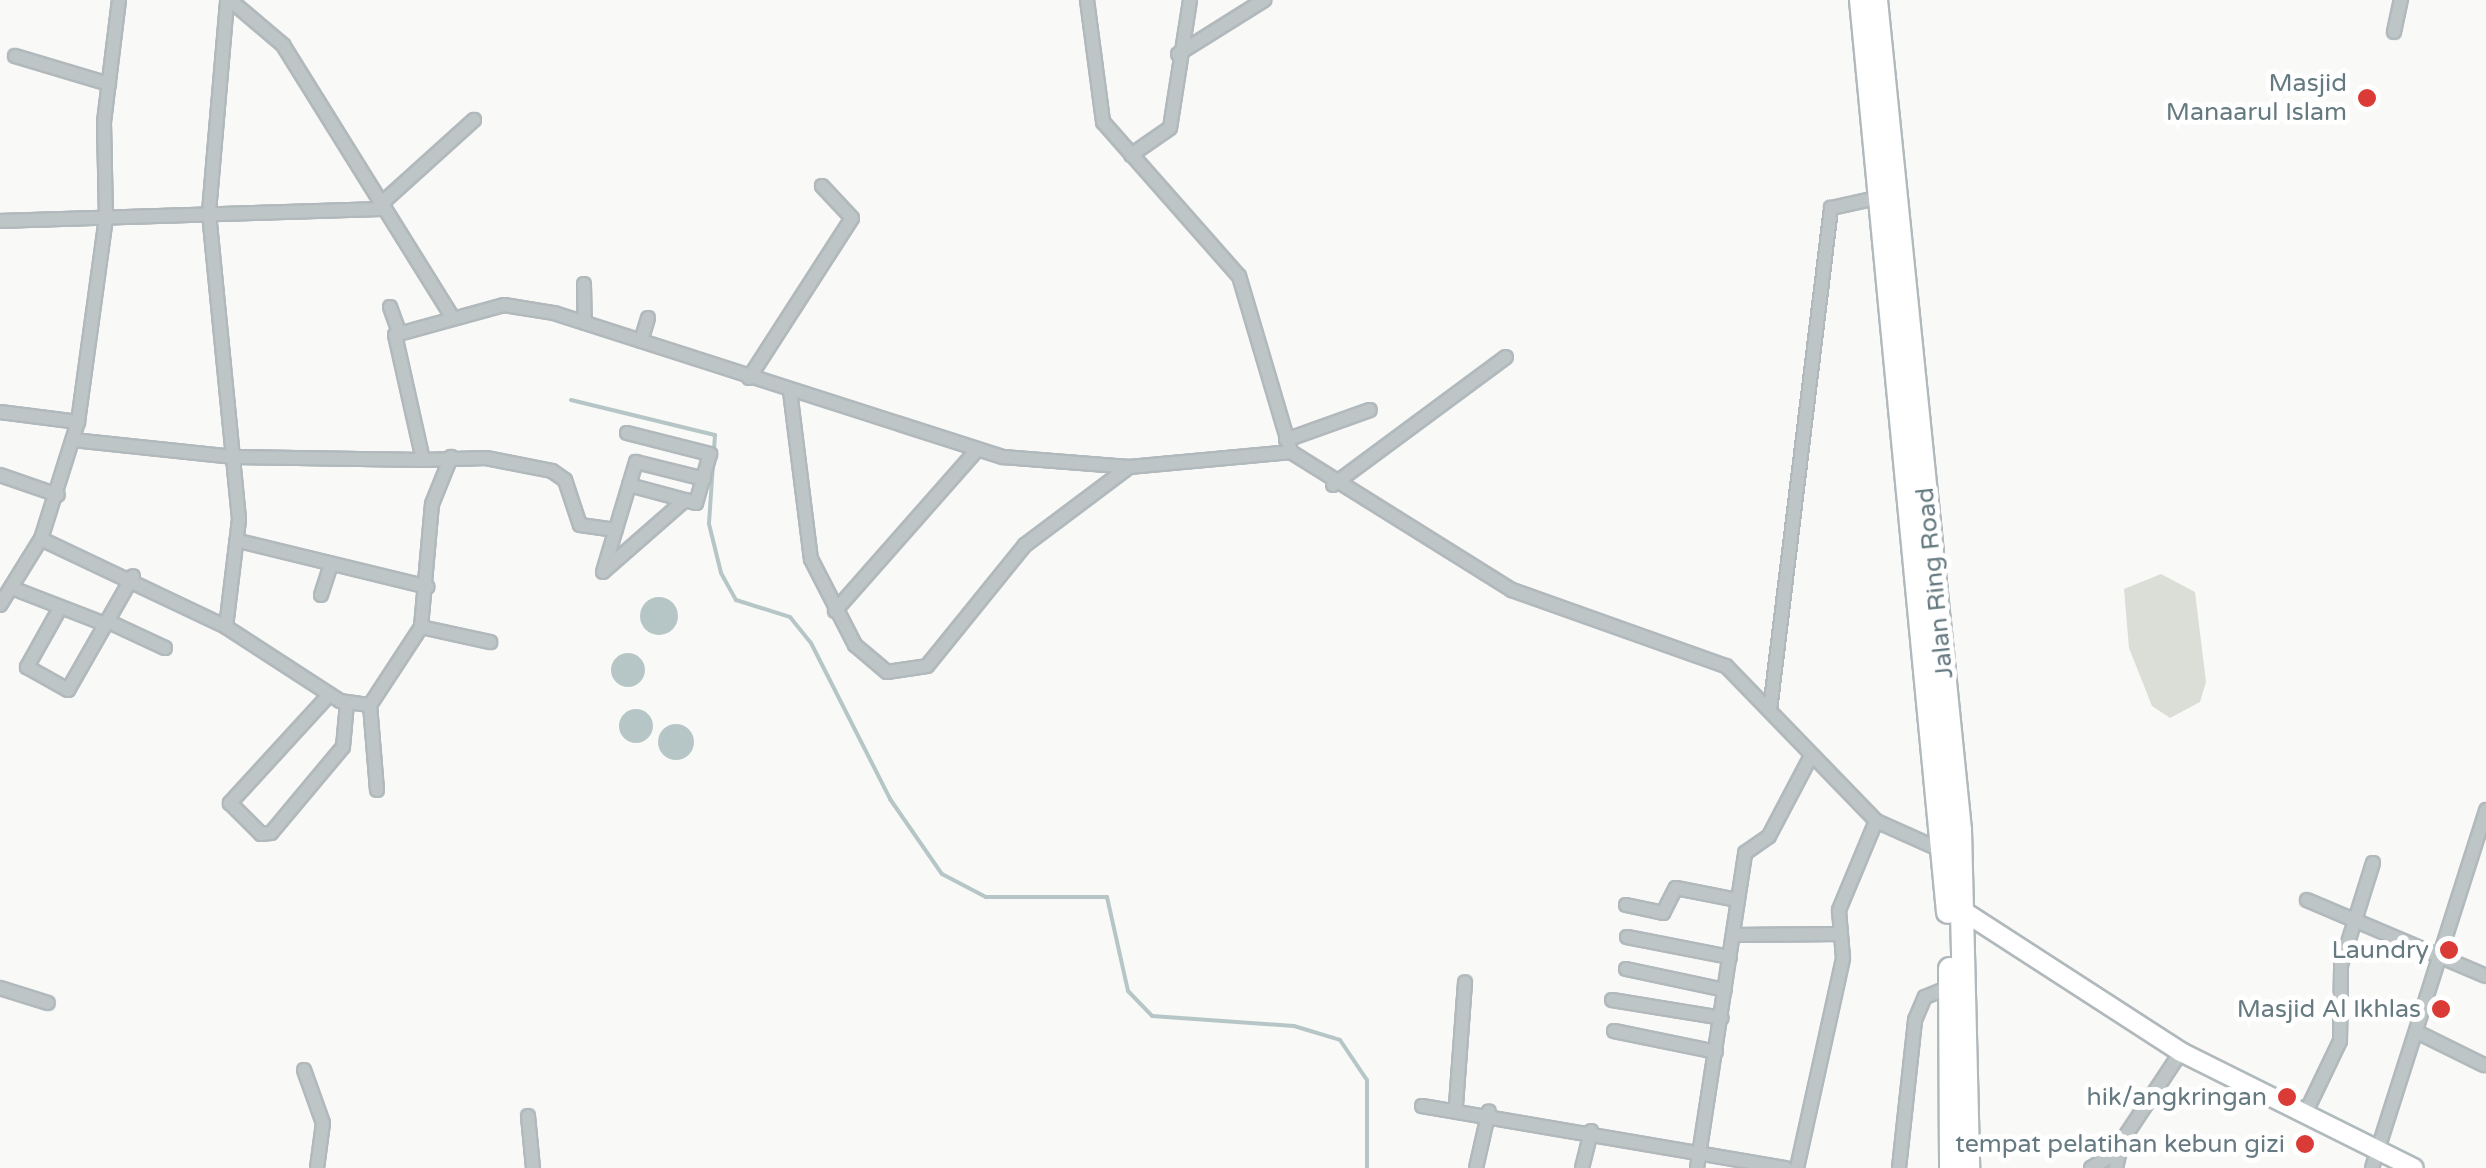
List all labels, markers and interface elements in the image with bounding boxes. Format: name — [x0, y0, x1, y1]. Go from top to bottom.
place label: Masjid Manaarul Islam — [2166, 69, 2347, 128]
marker: Masjid Manaarul Islam — [2356, 87, 2378, 109]
street label: Jalan Ring Road — [1910, 486, 1960, 680]
place label: Laundry — [2331, 935, 2429, 965]
marker: Laundry — [2438, 939, 2460, 961]
place label: Masjid Al Ikhlas — [2237, 994, 2421, 1024]
marker: Masjid Al Ikhlas — [2430, 998, 2452, 1020]
place label: hik/angkringan — [2087, 1082, 2267, 1112]
marker: hik/angkringan — [2276, 1086, 2298, 1108]
place label: tempat pelatihan kebun gizi — [1955, 1129, 2285, 1159]
marker: tempat pelatihan kebun gizi — [2294, 1133, 2316, 1155]

